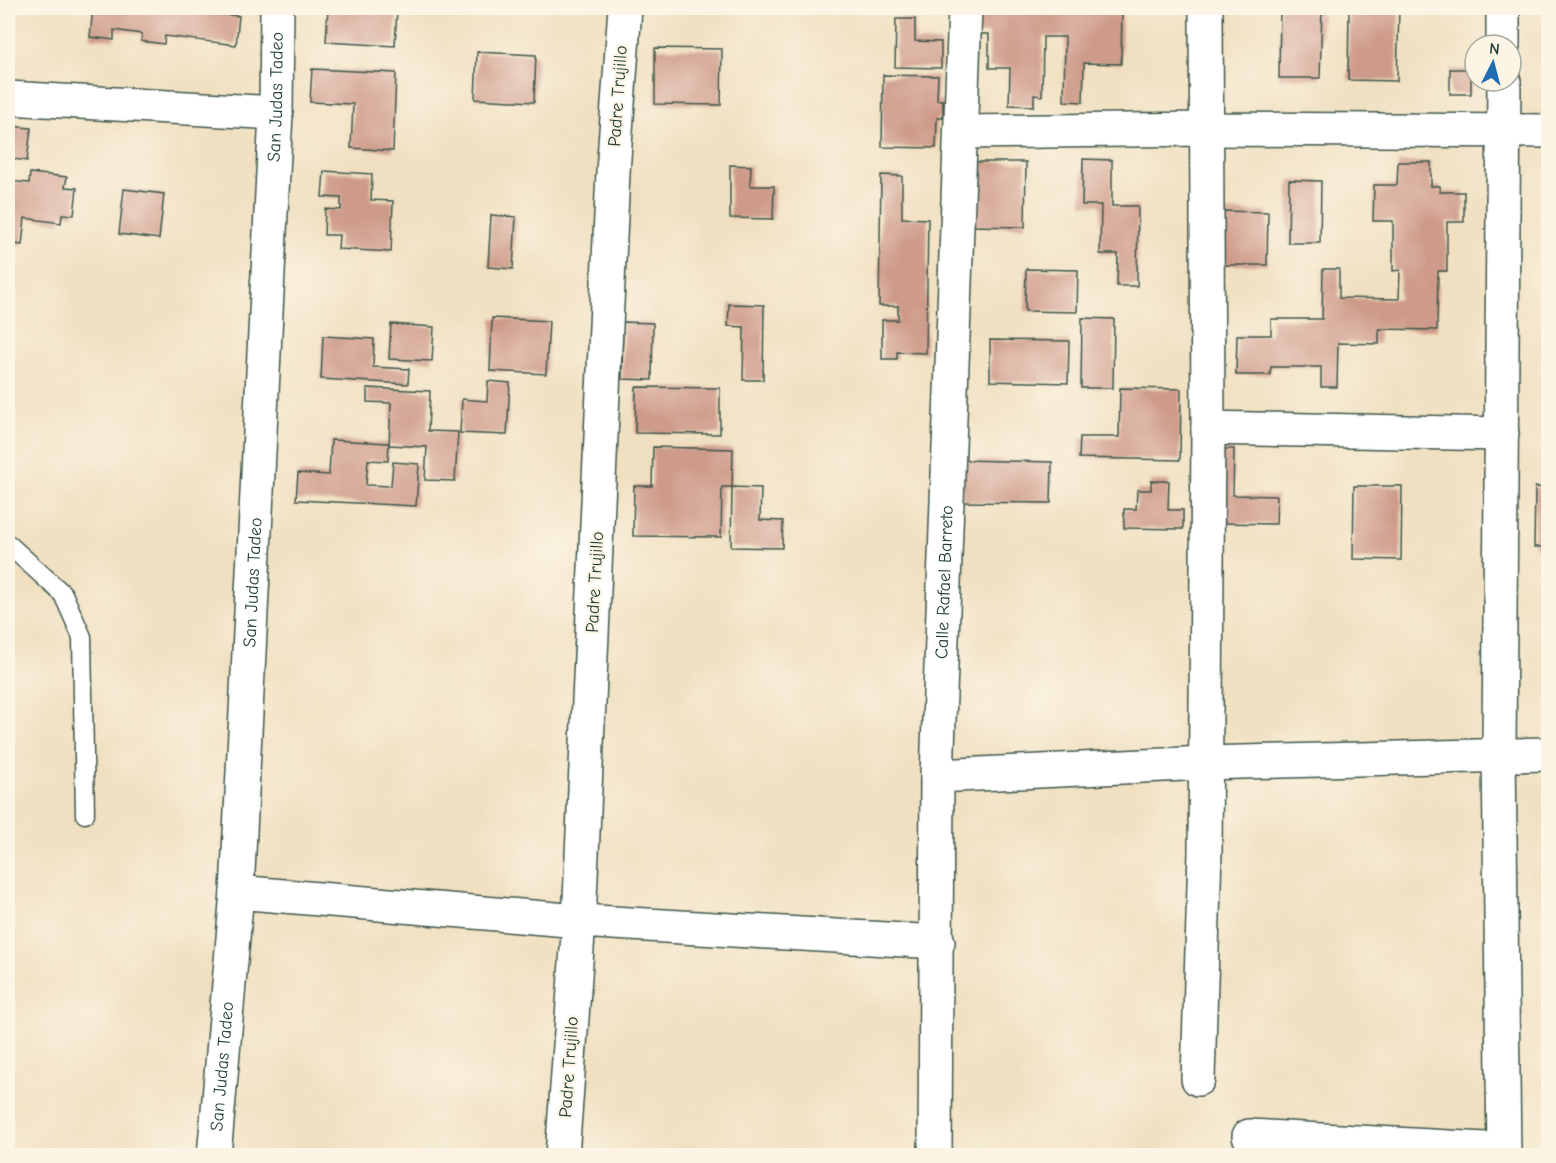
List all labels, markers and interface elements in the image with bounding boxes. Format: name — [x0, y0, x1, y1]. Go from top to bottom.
street label: San Judas Tadeo — [263, 32, 287, 163]
north arrow — [1463, 33, 1523, 93]
text: N — [1488, 40, 1501, 59]
street label: Padre Trujillo — [604, 45, 632, 147]
street label: Calle Rafael Barreto — [931, 505, 957, 659]
street label: San Judas Tadeo — [239, 517, 266, 648]
street label: Padre Trujillo — [582, 531, 608, 633]
street label: San Judas Tadeo — [206, 1001, 238, 1132]
street label: Padre Trujillo — [555, 1016, 583, 1118]

